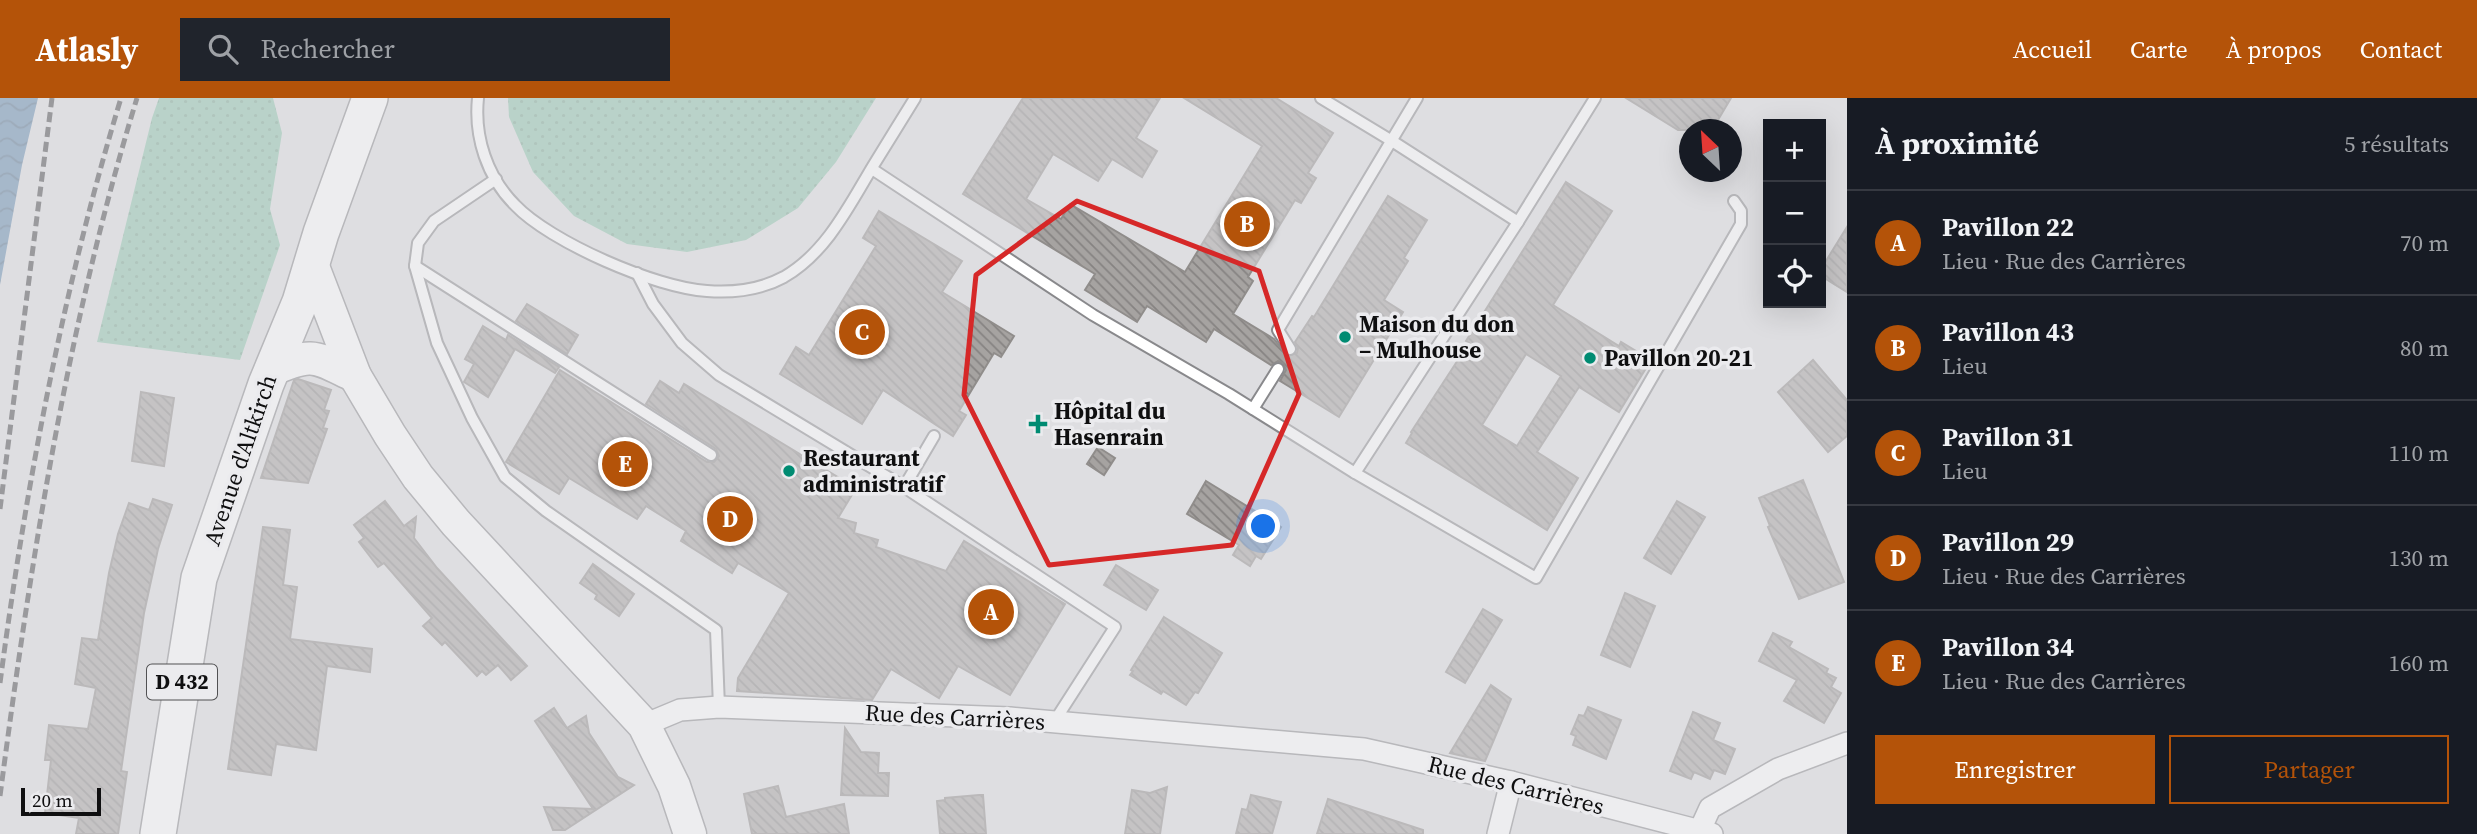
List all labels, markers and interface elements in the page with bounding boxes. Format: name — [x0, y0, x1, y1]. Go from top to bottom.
search box — [180, 18, 670, 81]
text: Atlasly — [35, 27, 138, 72]
icon: search — [204, 30, 242, 68]
text: Rechercher — [260, 31, 395, 67]
text: Accueil — [2013, 33, 2092, 66]
text: Carte — [2130, 33, 2188, 66]
text: À propos — [2226, 33, 2322, 66]
text: Contact — [2360, 33, 2442, 66]
north arrow — [1679, 119, 1742, 182]
map controls — [1763, 119, 1826, 308]
button: + — [1763, 119, 1826, 182]
text: À proximité — [1875, 123, 2039, 164]
text: 5 résultats — [2344, 128, 2449, 160]
button: − — [1763, 182, 1826, 245]
pin: B — [1224, 198, 1270, 250]
text: Pavillon 22 — [1942, 209, 2074, 245]
text: A — [1890, 227, 1906, 259]
text: 70 m — [2400, 227, 2449, 259]
button: locate — [1763, 245, 1826, 308]
text: Lieu · Rue des Carrières — [1942, 245, 2186, 277]
pin: C — [839, 306, 885, 358]
place label: Maison du don – Mulhouse — [1359, 308, 1514, 366]
text: Pavillon 43 — [1942, 314, 2074, 350]
marker: Maison du don – Mulhouse — [1337, 329, 1353, 345]
text: B — [1891, 332, 1905, 364]
text: 80 m — [2400, 332, 2449, 364]
place label: Pavillon 20-21 — [1604, 342, 1754, 374]
marker: Pavillon 20-21 — [1582, 350, 1598, 366]
text: Lieu — [1942, 350, 1988, 382]
street label: Avenue d'Altkirch — [196, 370, 284, 550]
place label: Hôpital du Hasenrain — [1054, 395, 1165, 453]
marker: Hôpital du Hasenrain — [1028, 414, 1048, 434]
text: Pavillon 31 — [1942, 419, 2074, 455]
text: C — [1891, 437, 1905, 469]
text: 110 m — [2388, 437, 2449, 469]
pin: E — [602, 438, 648, 490]
place label: Restaurant administratif — [803, 442, 946, 500]
text: Lieu — [1942, 455, 1988, 487]
marker: Restaurant administratif — [781, 463, 797, 479]
pin: D — [707, 493, 753, 545]
your location — [1246, 509, 1280, 543]
text: Pavillon 29 — [1942, 524, 2074, 560]
text: D — [1890, 542, 1906, 574]
text: 130 m — [2388, 542, 2449, 574]
text: Lieu · Rue des Carrières — [1942, 560, 2186, 592]
pin: A — [968, 586, 1014, 638]
text: Pavillon 34 — [1942, 629, 2074, 665]
text: E — [1891, 647, 1905, 679]
text: 160 m — [2388, 647, 2449, 679]
road number: D 432 — [147, 664, 217, 700]
text: Lieu · Rue des Carrières — [1942, 665, 2186, 697]
street label: Rue des Carrières — [864, 696, 1046, 738]
button: Enregistrer — [1875, 735, 2155, 804]
button: Partager — [2169, 735, 2449, 804]
street label: Rue des Carrières — [1425, 748, 1607, 822]
scale bar — [21, 785, 102, 817]
text: 20 m — [32, 787, 73, 813]

